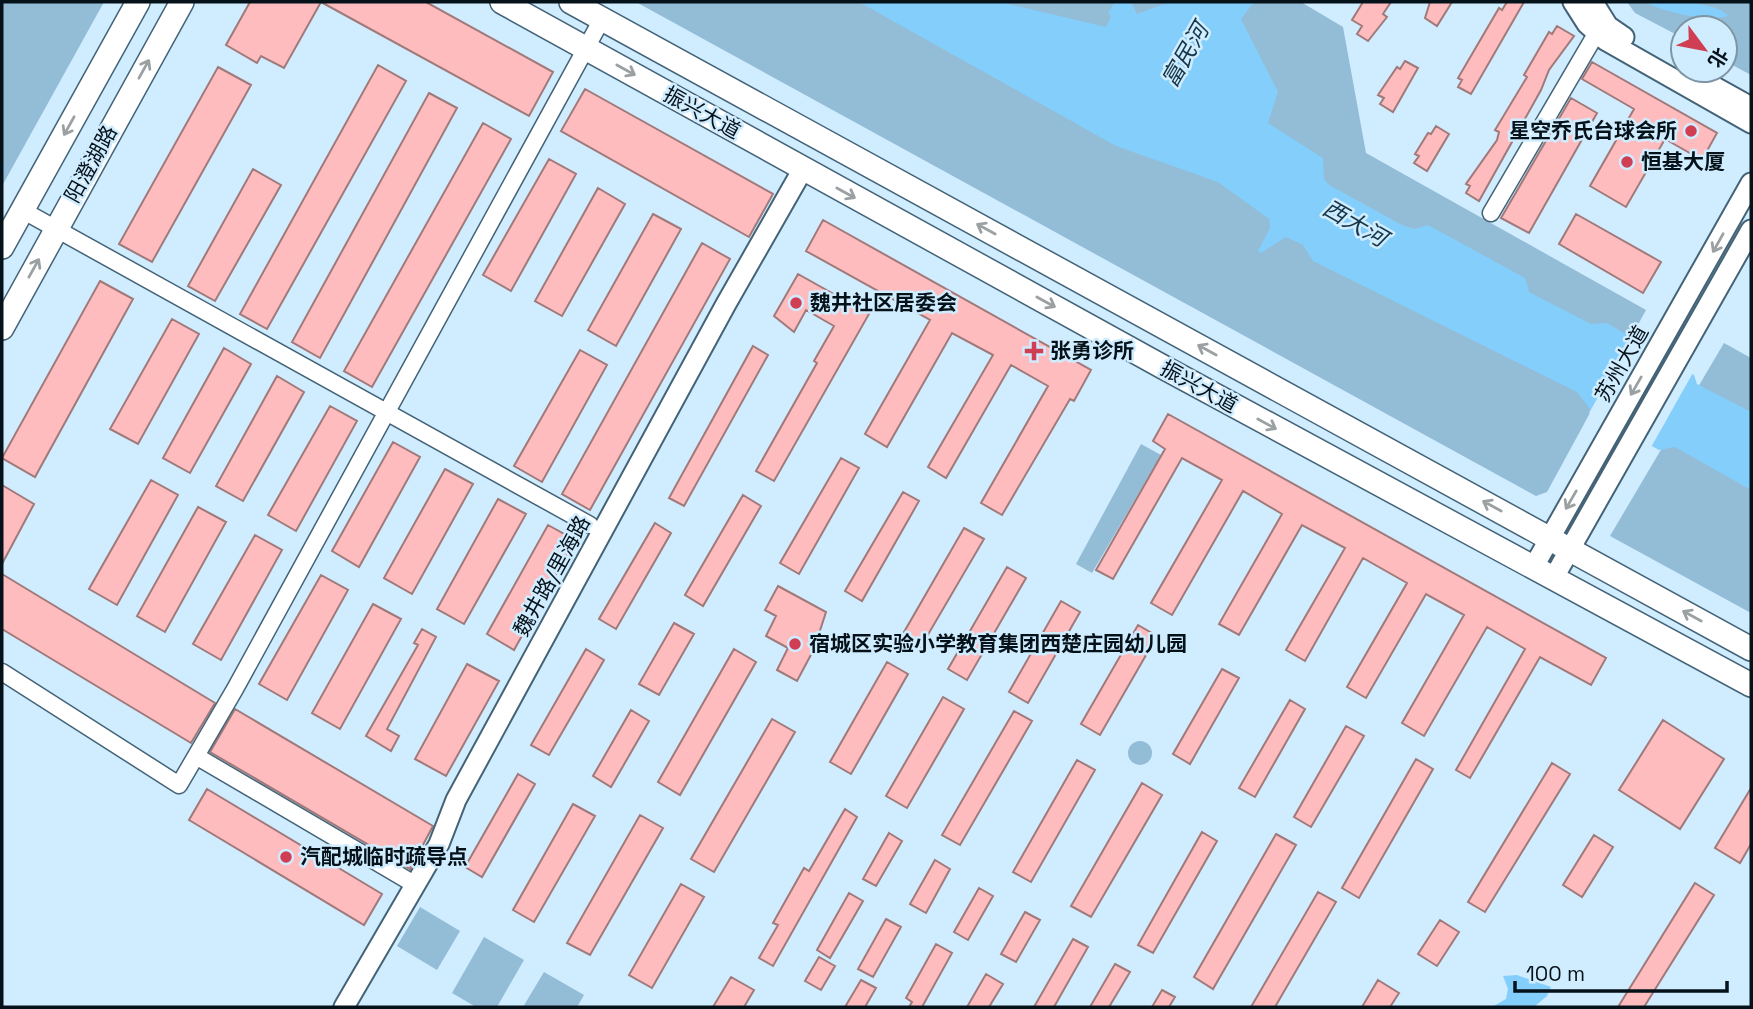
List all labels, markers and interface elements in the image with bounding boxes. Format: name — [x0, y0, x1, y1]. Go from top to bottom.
water label: 富民河 — [1155, 14, 1217, 92]
north arrow — [1669, 14, 1739, 84]
text: 北 — [1702, 43, 1734, 72]
one-way arrow — [137, 59, 151, 79]
one-way arrow — [616, 63, 636, 77]
street label: 振兴大道 — [659, 80, 746, 145]
one-way arrow — [62, 115, 76, 135]
place label: 星空乔氏台球会所 — [1509, 117, 1677, 144]
street label: 阳澄湖路 — [58, 120, 123, 207]
marker: 星空乔氏台球会所 — [1683, 123, 1699, 139]
place label: 恒基大厦 — [1641, 148, 1725, 175]
marker: 恒基大厦 — [1619, 154, 1635, 170]
one-way arrow — [836, 186, 856, 200]
water label: 西大河 — [1318, 193, 1396, 255]
one-way arrow — [976, 222, 997, 235]
one-way arrow — [1711, 232, 1725, 252]
one-way arrow — [27, 258, 41, 278]
place label: 魏井社区居委会 — [810, 289, 957, 316]
marker: 魏井社区居委会 — [788, 295, 804, 311]
one-way arrow — [1035, 296, 1055, 310]
street label: 苏州大道 — [1589, 321, 1654, 407]
place label: 张勇诊所 — [1050, 337, 1134, 364]
marker: 张勇诊所 — [1024, 341, 1044, 361]
one-way arrow — [1197, 343, 1218, 356]
street label: 振兴大道 — [1156, 354, 1243, 419]
one-way arrow — [1629, 376, 1643, 396]
one-way arrow — [1256, 417, 1277, 431]
one-way arrow — [1564, 489, 1578, 509]
one-way arrow — [1483, 499, 1503, 513]
street label: 魏井路/里海路 — [507, 511, 596, 641]
one-way arrow — [1682, 609, 1702, 623]
place label: 宿城区实验小学教育集团西楚庄园幼儿园 — [809, 630, 1187, 657]
marker: 宿城区实验小学教育集团西楚庄园幼儿园 — [787, 636, 803, 652]
place label: 汽配城临时疏导点 — [300, 843, 468, 870]
marker: 汽配城临时疏导点 — [278, 849, 294, 865]
scale bar — [1515, 950, 1727, 994]
text: 100 m — [1526, 960, 1585, 987]

